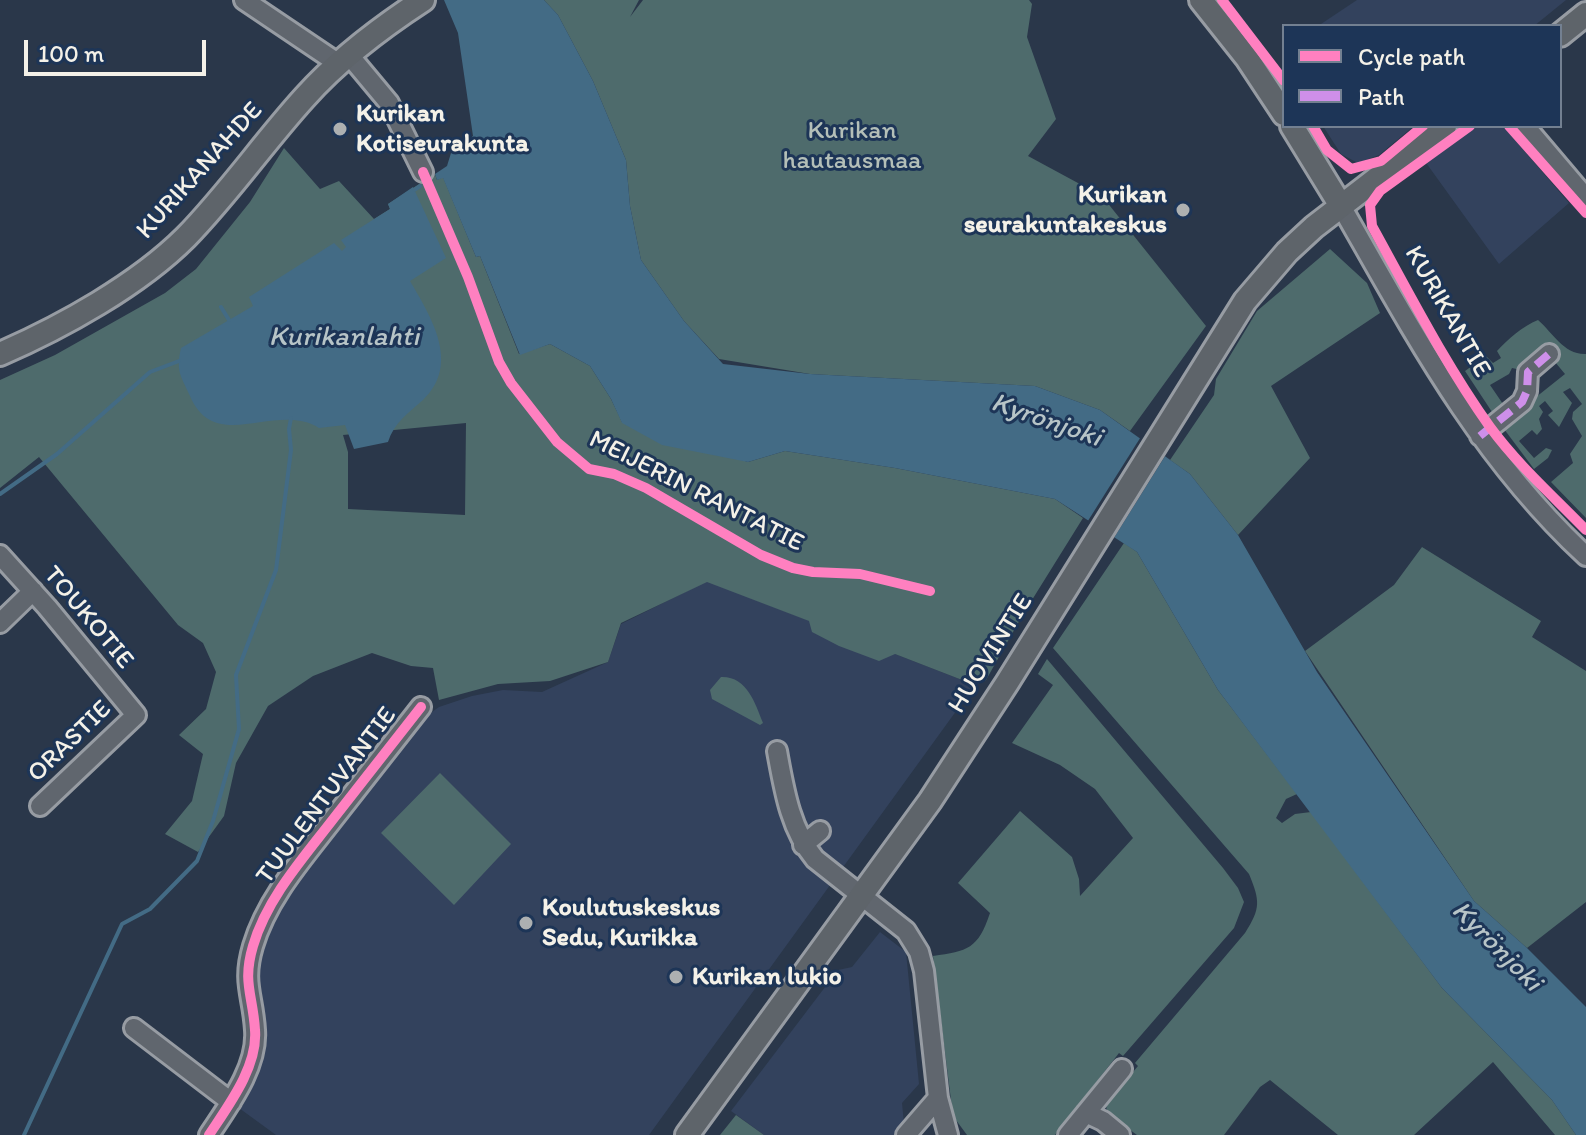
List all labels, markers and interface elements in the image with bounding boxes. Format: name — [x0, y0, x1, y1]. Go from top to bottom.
scale bar — [28, 24, 210, 74]
legend — [1282, 24, 1562, 128]
text: 100 m — [38, 39, 104, 68]
text: Cycle path — [1358, 42, 1465, 71]
text: Path — [1358, 82, 1405, 111]
street label: KURIKANAHDE — [130, 96, 270, 246]
place label: Kurikan Kotiseurakunta — [356, 98, 529, 160]
park label: Kurikan hautausmaa — [782, 115, 922, 176]
marker: Kurikan Kotiseurakunta — [331, 120, 349, 138]
place label: Kurikan seurakuntakeskus — [964, 179, 1167, 240]
marker: Kurikan seurakuntakeskus — [1174, 201, 1192, 219]
street label: KURIKANTIE — [1397, 241, 1497, 383]
water label: Kurikanlahti — [269, 321, 419, 355]
water label: Kyrönjoki — [987, 387, 1105, 455]
street label: MEIJERIN RANTATIE — [583, 424, 809, 560]
street label: TOUKOTIE — [36, 560, 140, 676]
street label: HUOVINTIE — [942, 588, 1040, 720]
street label: ORASTIE — [22, 695, 118, 789]
street label: TUULENTUVANTIE — [250, 701, 404, 891]
place label: Koulutuskeskus Sedu, Kurikka — [542, 892, 720, 954]
water label: Kyrönjoki — [1444, 895, 1548, 999]
marker: Koulutuskeskus Sedu, Kurikka — [517, 914, 535, 932]
place label: Kurikan lukio — [692, 961, 842, 993]
marker: Kurikan lukio — [667, 968, 685, 986]

